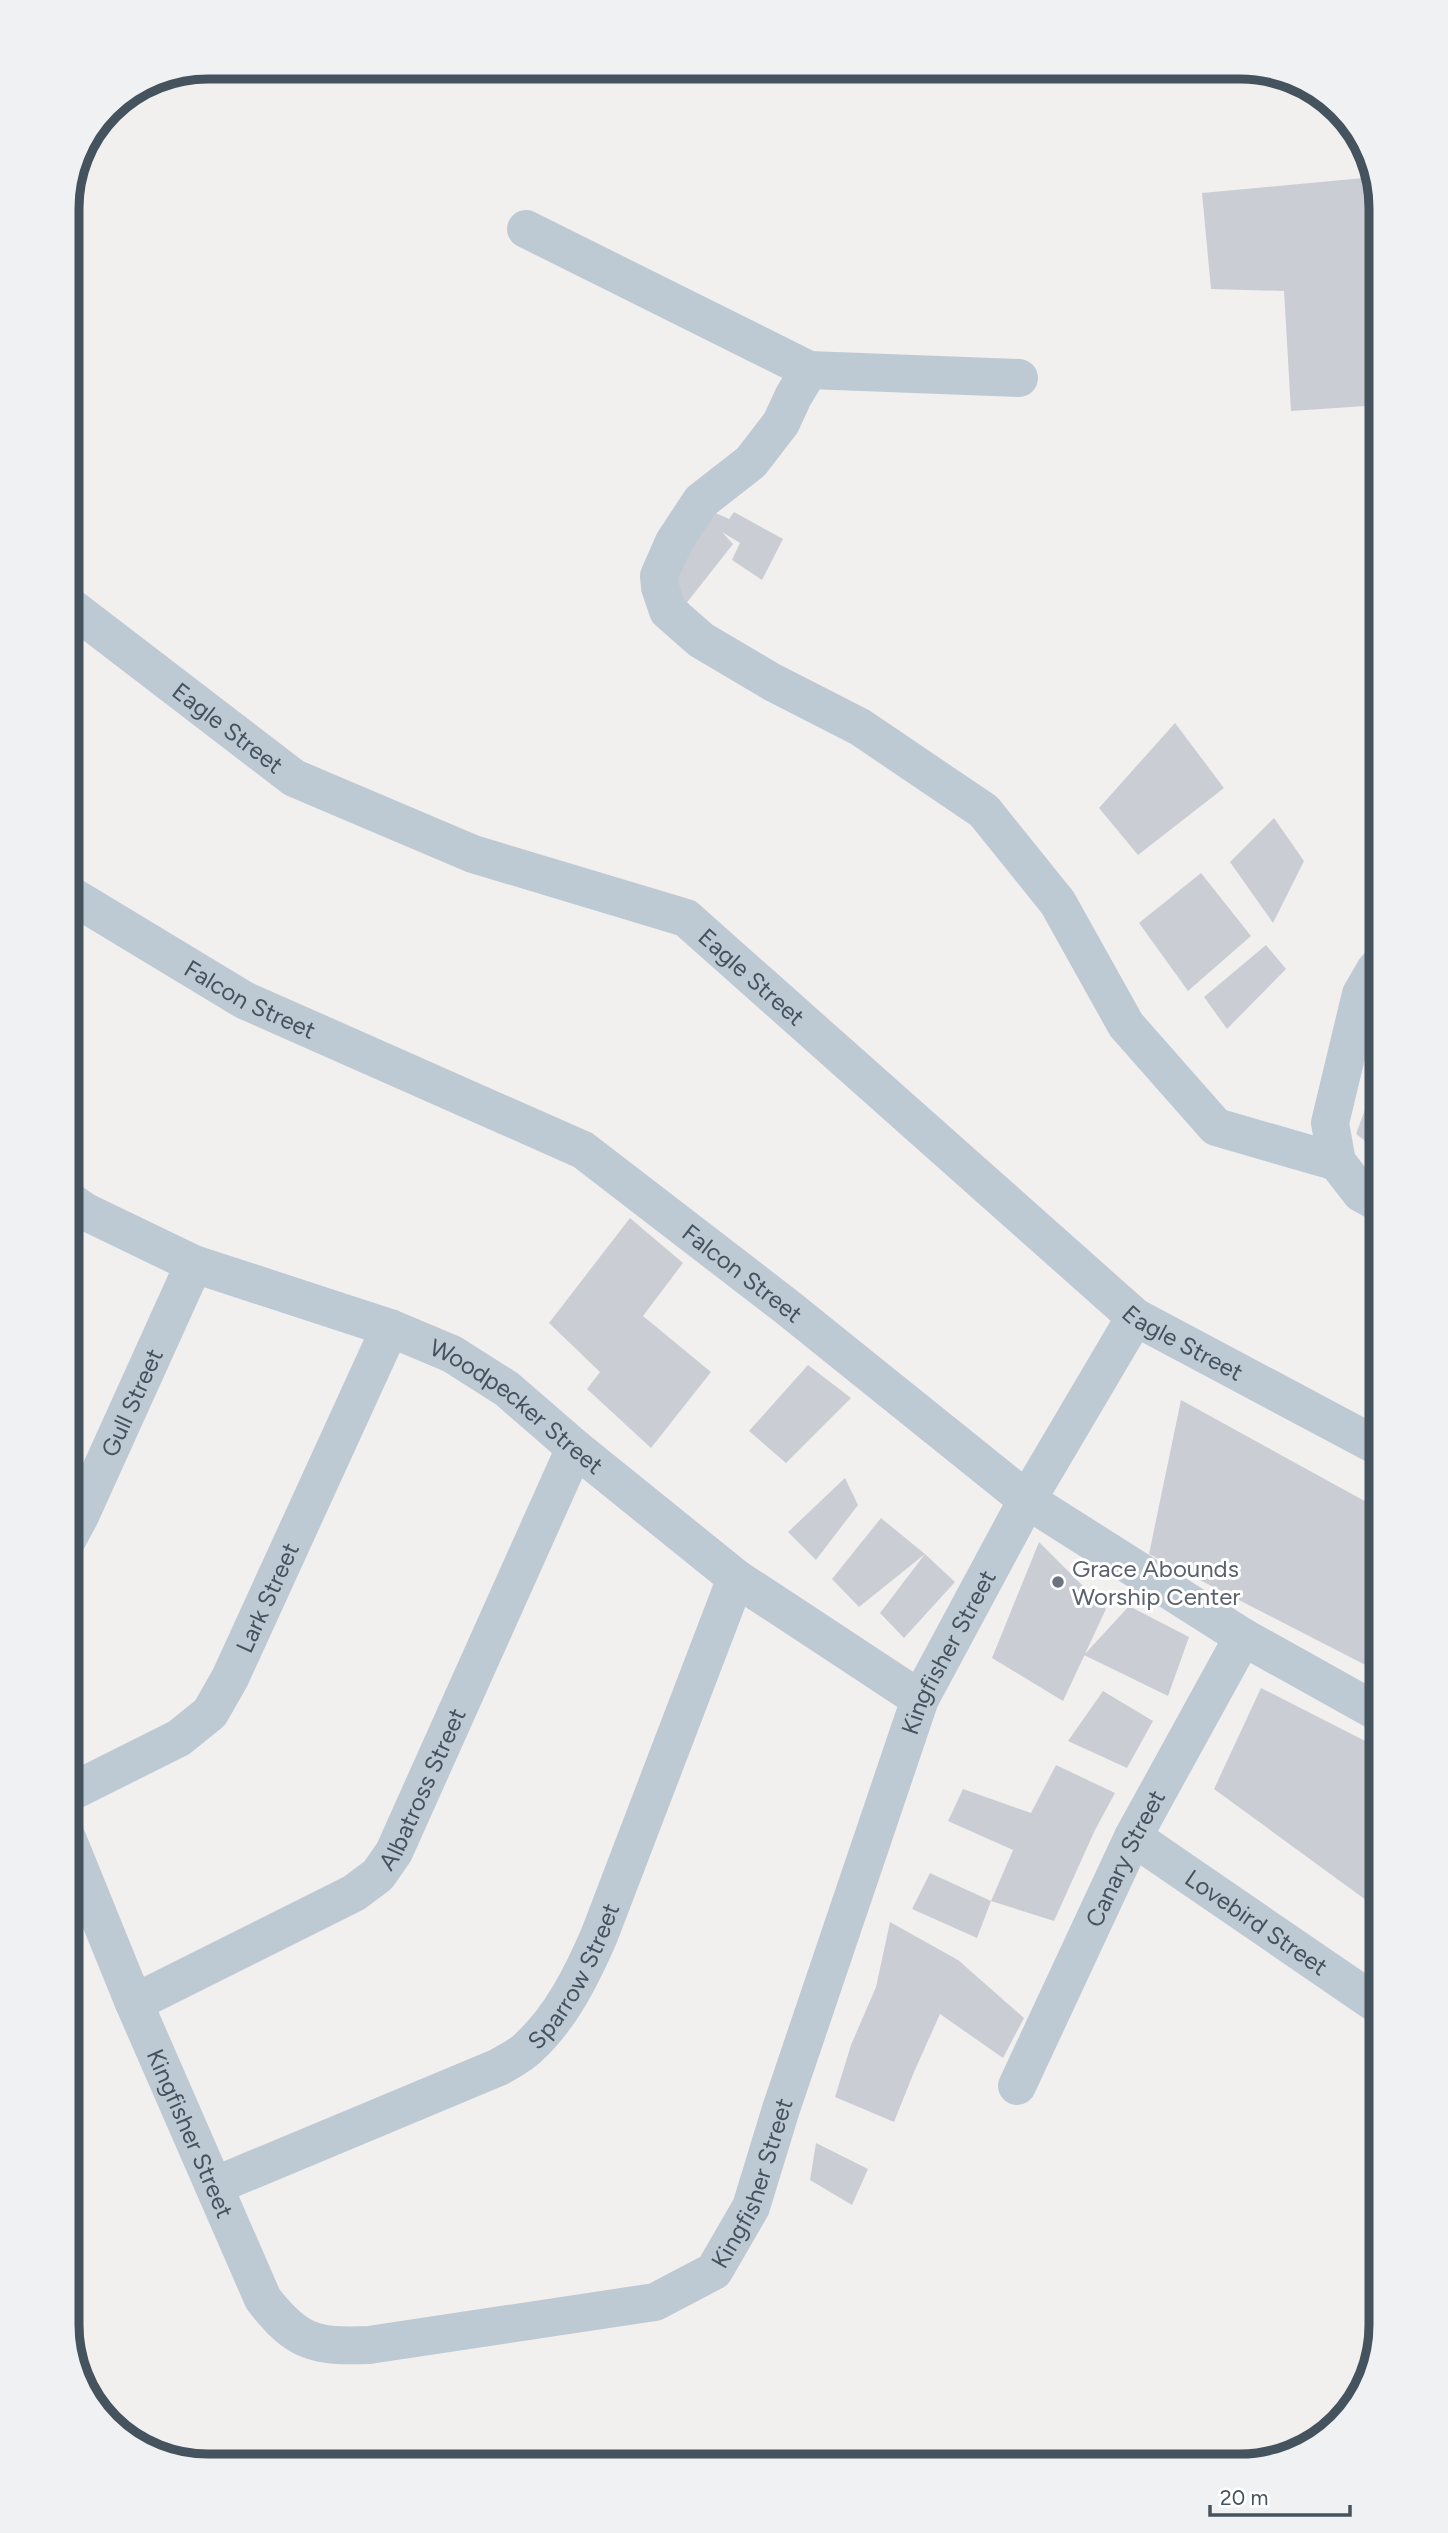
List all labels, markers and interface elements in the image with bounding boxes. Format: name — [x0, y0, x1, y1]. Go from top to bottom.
street label: Eagle Street — [167, 676, 289, 779]
street label: Eagle Street — [693, 922, 811, 1031]
street label: Falcon Street — [179, 953, 320, 1044]
street label: Falcon Street — [677, 1217, 809, 1328]
street label: Eagle Street — [1117, 1298, 1248, 1386]
street label: Woodpecker Street — [426, 1332, 609, 1480]
street label: Gull Street — [94, 1344, 168, 1461]
street label: Lark Street — [229, 1538, 305, 1657]
place label: Grace Abounds Worship Center — [1072, 1554, 1240, 1611]
street label: Kingfisher Street — [895, 1565, 1001, 1738]
marker: Grace Abounds Worship Center — [1050, 1574, 1066, 1590]
street label: Albatross Street — [372, 1703, 471, 1875]
street label: Canary Street — [1079, 1785, 1171, 1931]
street label: Lovebird Street — [1180, 1863, 1334, 1981]
street label: Sparrow Street — [521, 1899, 625, 2055]
street label: Kingfisher Street — [141, 2044, 240, 2222]
street label: Kingfisher Street — [704, 2094, 798, 2273]
scale bar — [1210, 2474, 1350, 2518]
text: 20 m — [1220, 2485, 1268, 2510]

